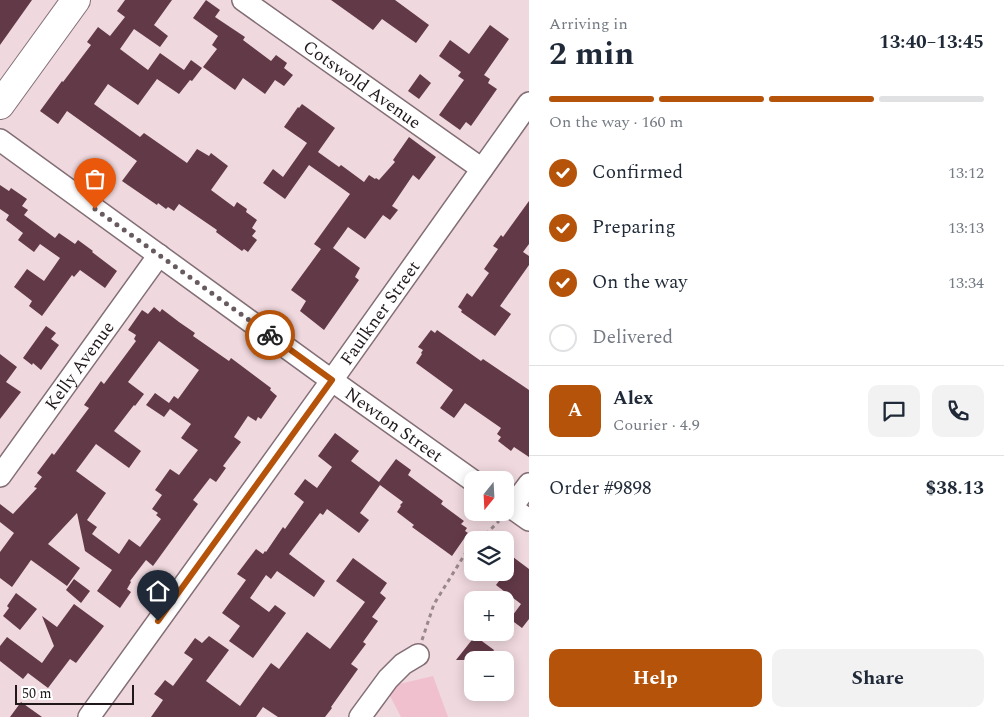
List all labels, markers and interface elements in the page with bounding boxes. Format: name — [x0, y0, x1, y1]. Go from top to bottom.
text: Arriving in — [549, 12, 628, 36]
text: 13:40–13:45 — [879, 28, 984, 57]
text: 2 min — [549, 30, 634, 79]
street label: Cotswold Avenue — [297, 33, 427, 136]
text: On the way · 160 m — [549, 110, 683, 134]
pin — [74, 158, 116, 209]
text: Confirmed — [592, 158, 683, 187]
icon: check — [549, 159, 577, 187]
text: 13:12 — [948, 161, 984, 185]
icon: bag — [81, 165, 109, 193]
text: Preparing — [592, 213, 676, 242]
icon: check — [549, 214, 577, 242]
text: 13:13 — [948, 216, 984, 240]
street label: Faulkner Street — [334, 255, 427, 371]
text: On the way — [592, 268, 688, 297]
icon: check — [549, 269, 577, 297]
text: 13:34 — [948, 271, 984, 295]
courier — [245, 310, 295, 360]
street label: Kelly Avenue — [38, 316, 121, 416]
icon: bike — [256, 321, 284, 349]
text: Delivered — [592, 323, 673, 352]
street label: Newton Street — [339, 381, 448, 469]
text: Alex — [613, 384, 654, 413]
button: chat — [868, 385, 920, 437]
button: phone — [932, 385, 984, 437]
text: A — [568, 396, 582, 425]
text: Courier · 4.9 — [613, 413, 700, 437]
north arrow — [464, 471, 514, 521]
map controls — [464, 471, 514, 701]
text: Order #9898 — [549, 474, 652, 503]
text: $38.13 — [926, 474, 984, 503]
button: layers — [464, 531, 514, 581]
pin — [137, 570, 179, 621]
icon: home — [144, 577, 172, 605]
button: + — [464, 591, 514, 641]
button: Help — [549, 649, 762, 707]
button: Share — [772, 649, 984, 707]
button: − — [464, 651, 514, 701]
scale bar — [15, 682, 134, 705]
text: 50 m — [22, 683, 52, 704]

